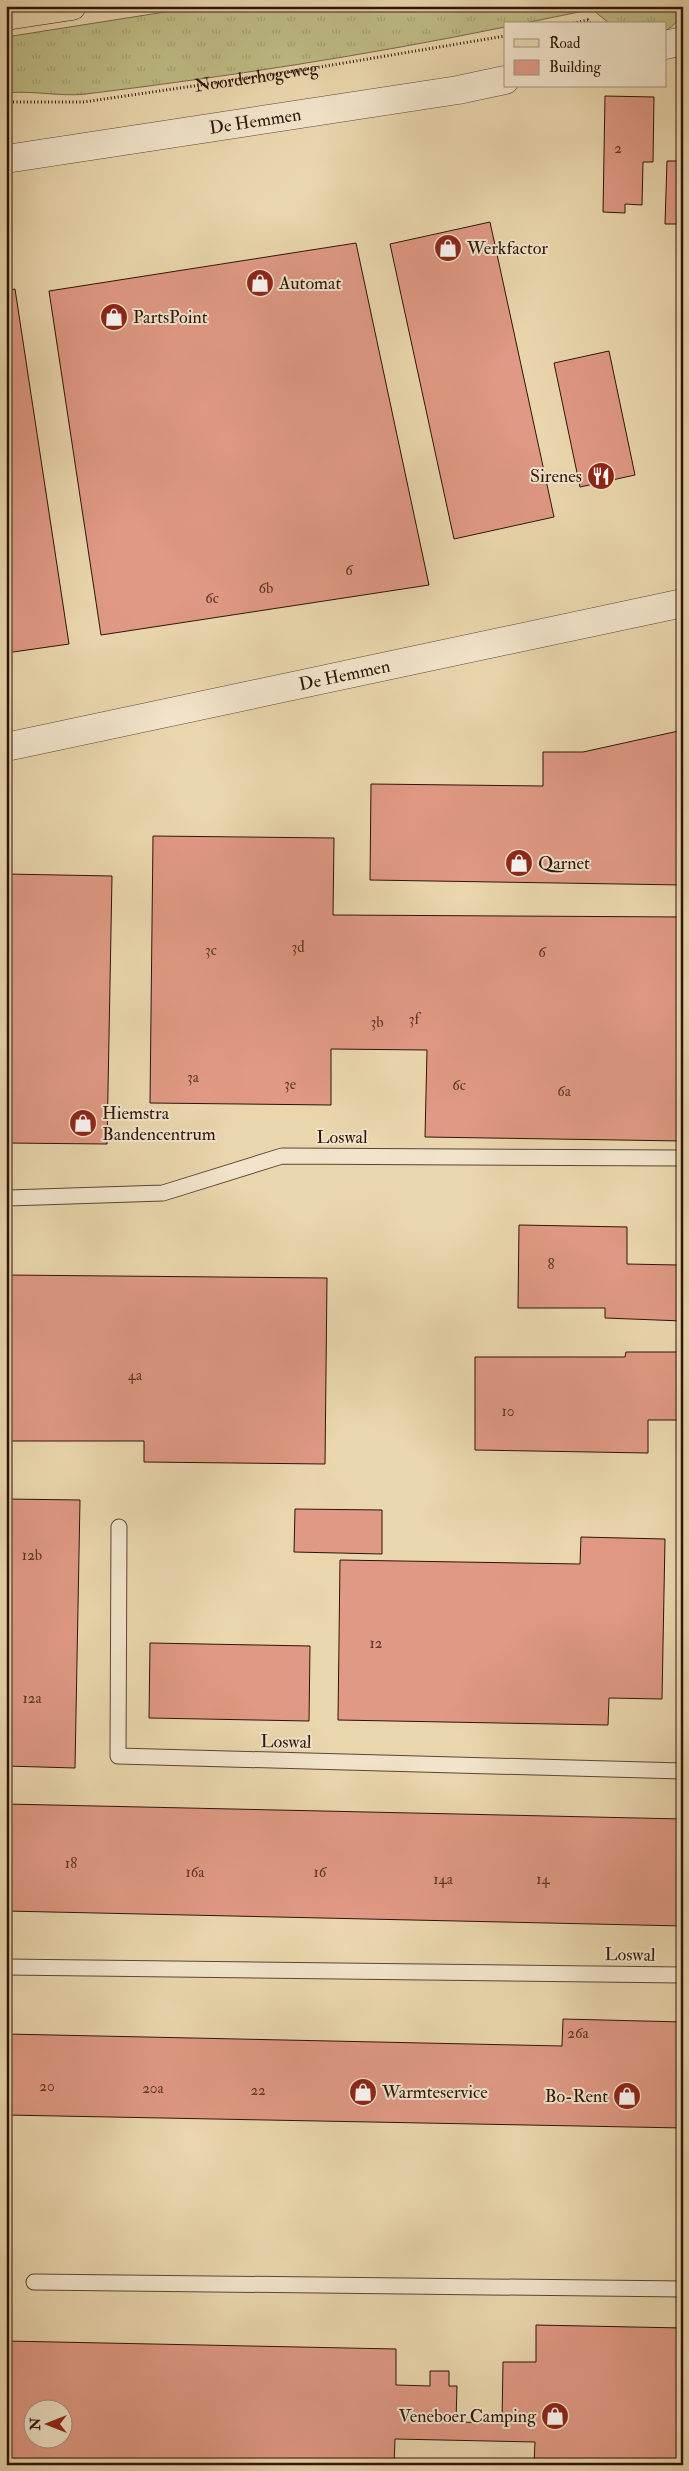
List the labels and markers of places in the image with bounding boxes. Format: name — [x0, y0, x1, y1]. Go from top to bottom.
shop icon: Werkfactor — [433, 233, 463, 263]
place label: Werkfactor — [466, 237, 548, 260]
shop icon: Automat — [245, 268, 275, 298]
place label: Automat — [278, 272, 341, 295]
shop icon: PartsPoint — [99, 302, 129, 332]
place label: PartsPoint — [133, 306, 208, 329]
restaurant icon: Sirenes — [586, 461, 616, 491]
place label: Sirenes — [530, 465, 582, 488]
shop icon: Qarnet — [504, 848, 534, 878]
place label: Qarnet — [538, 852, 590, 875]
place label: Hiemstra Bandencentrum — [102, 1102, 216, 1146]
shop icon: Hiemstra Bandencentrum — [68, 1108, 98, 1138]
shop icon: Warmteservice — [348, 2077, 378, 2107]
place label: Warmteservice — [381, 2081, 488, 2104]
shop icon: Bo-Rent — [612, 2081, 642, 2111]
place label: Bo-Rent — [545, 2085, 608, 2108]
shop icon: Veneboer Camping — [540, 2401, 570, 2431]
place label: Veneboer Camping — [399, 2405, 537, 2428]

